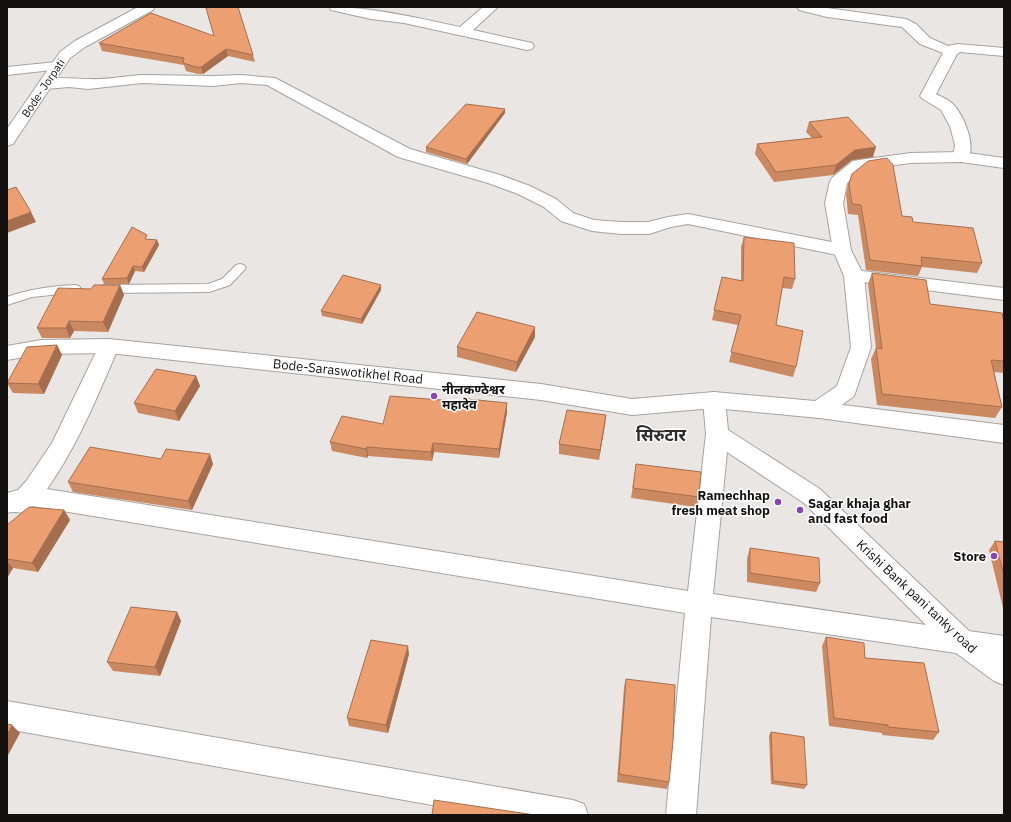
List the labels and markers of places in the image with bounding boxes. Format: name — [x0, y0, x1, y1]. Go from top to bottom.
place label: नीलकण्ठेश्वर महादेव — [442, 381, 505, 413]
marker: नीलकण्ठेश्वर महादेव — [429, 391, 439, 401]
place label: Ramechhap fresh meat shop — [672, 487, 770, 519]
place label: Sagar khaja ghar and fast food — [808, 495, 911, 527]
marker: Ramechhap fresh meat shop — [773, 497, 783, 507]
marker: Sagar khaja ghar and fast food — [795, 505, 805, 515]
place label: Store — [953, 548, 986, 565]
marker: Store — [989, 551, 999, 561]

